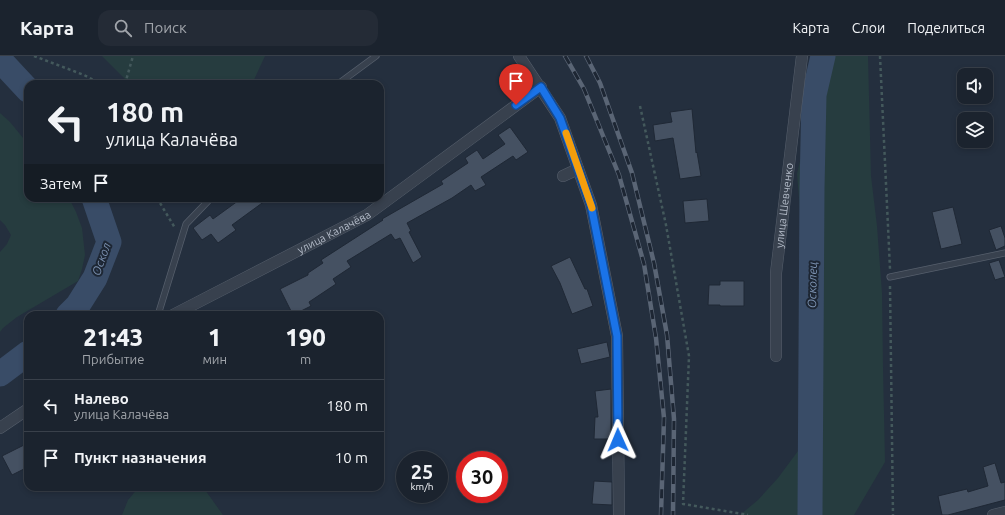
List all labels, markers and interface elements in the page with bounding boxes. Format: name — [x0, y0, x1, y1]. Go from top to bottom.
search box — [98, 10, 378, 46]
text: Карта — [20, 17, 74, 39]
icon: search — [112, 17, 134, 39]
text: Поиск — [144, 19, 187, 36]
text: Карта — [792, 20, 830, 36]
text: Слои — [852, 20, 885, 36]
text: Поделиться — [907, 20, 985, 36]
pin — [499, 64, 533, 105]
map controls — [957, 68, 993, 148]
button: sound — [957, 68, 993, 104]
icon: arrive — [505, 70, 527, 92]
icon: left — [40, 96, 92, 148]
text: 180 m — [106, 96, 184, 127]
button: layers — [957, 112, 993, 148]
text: улица Калачёва — [106, 129, 238, 149]
street label: улица Шевченко — [773, 162, 795, 249]
icon: arrive — [90, 172, 112, 194]
text: Затем — [40, 175, 82, 192]
street label: улица Калачёва — [295, 208, 373, 256]
water label: Оскол — [89, 240, 113, 277]
water label: Осколец — [805, 261, 819, 308]
text: 21:43 — [83, 324, 143, 351]
text: 1 — [208, 324, 222, 351]
text: 190 — [285, 324, 326, 351]
text: Прибытие — [82, 352, 144, 366]
text: мин — [202, 352, 227, 366]
text: m — [300, 352, 311, 366]
text: Налево — [74, 390, 129, 407]
icon: left — [40, 395, 62, 417]
text: 180 m — [326, 397, 368, 414]
text: улица Калачёва — [74, 407, 169, 421]
position arrow — [597, 419, 639, 461]
icon: arrive — [40, 447, 62, 469]
text: Пункт назначения — [74, 449, 207, 466]
text: 10 m — [335, 449, 368, 466]
speed limit sign: 30 — [456, 451, 508, 503]
text: 25 — [411, 460, 433, 483]
text: km/h — [410, 481, 434, 492]

